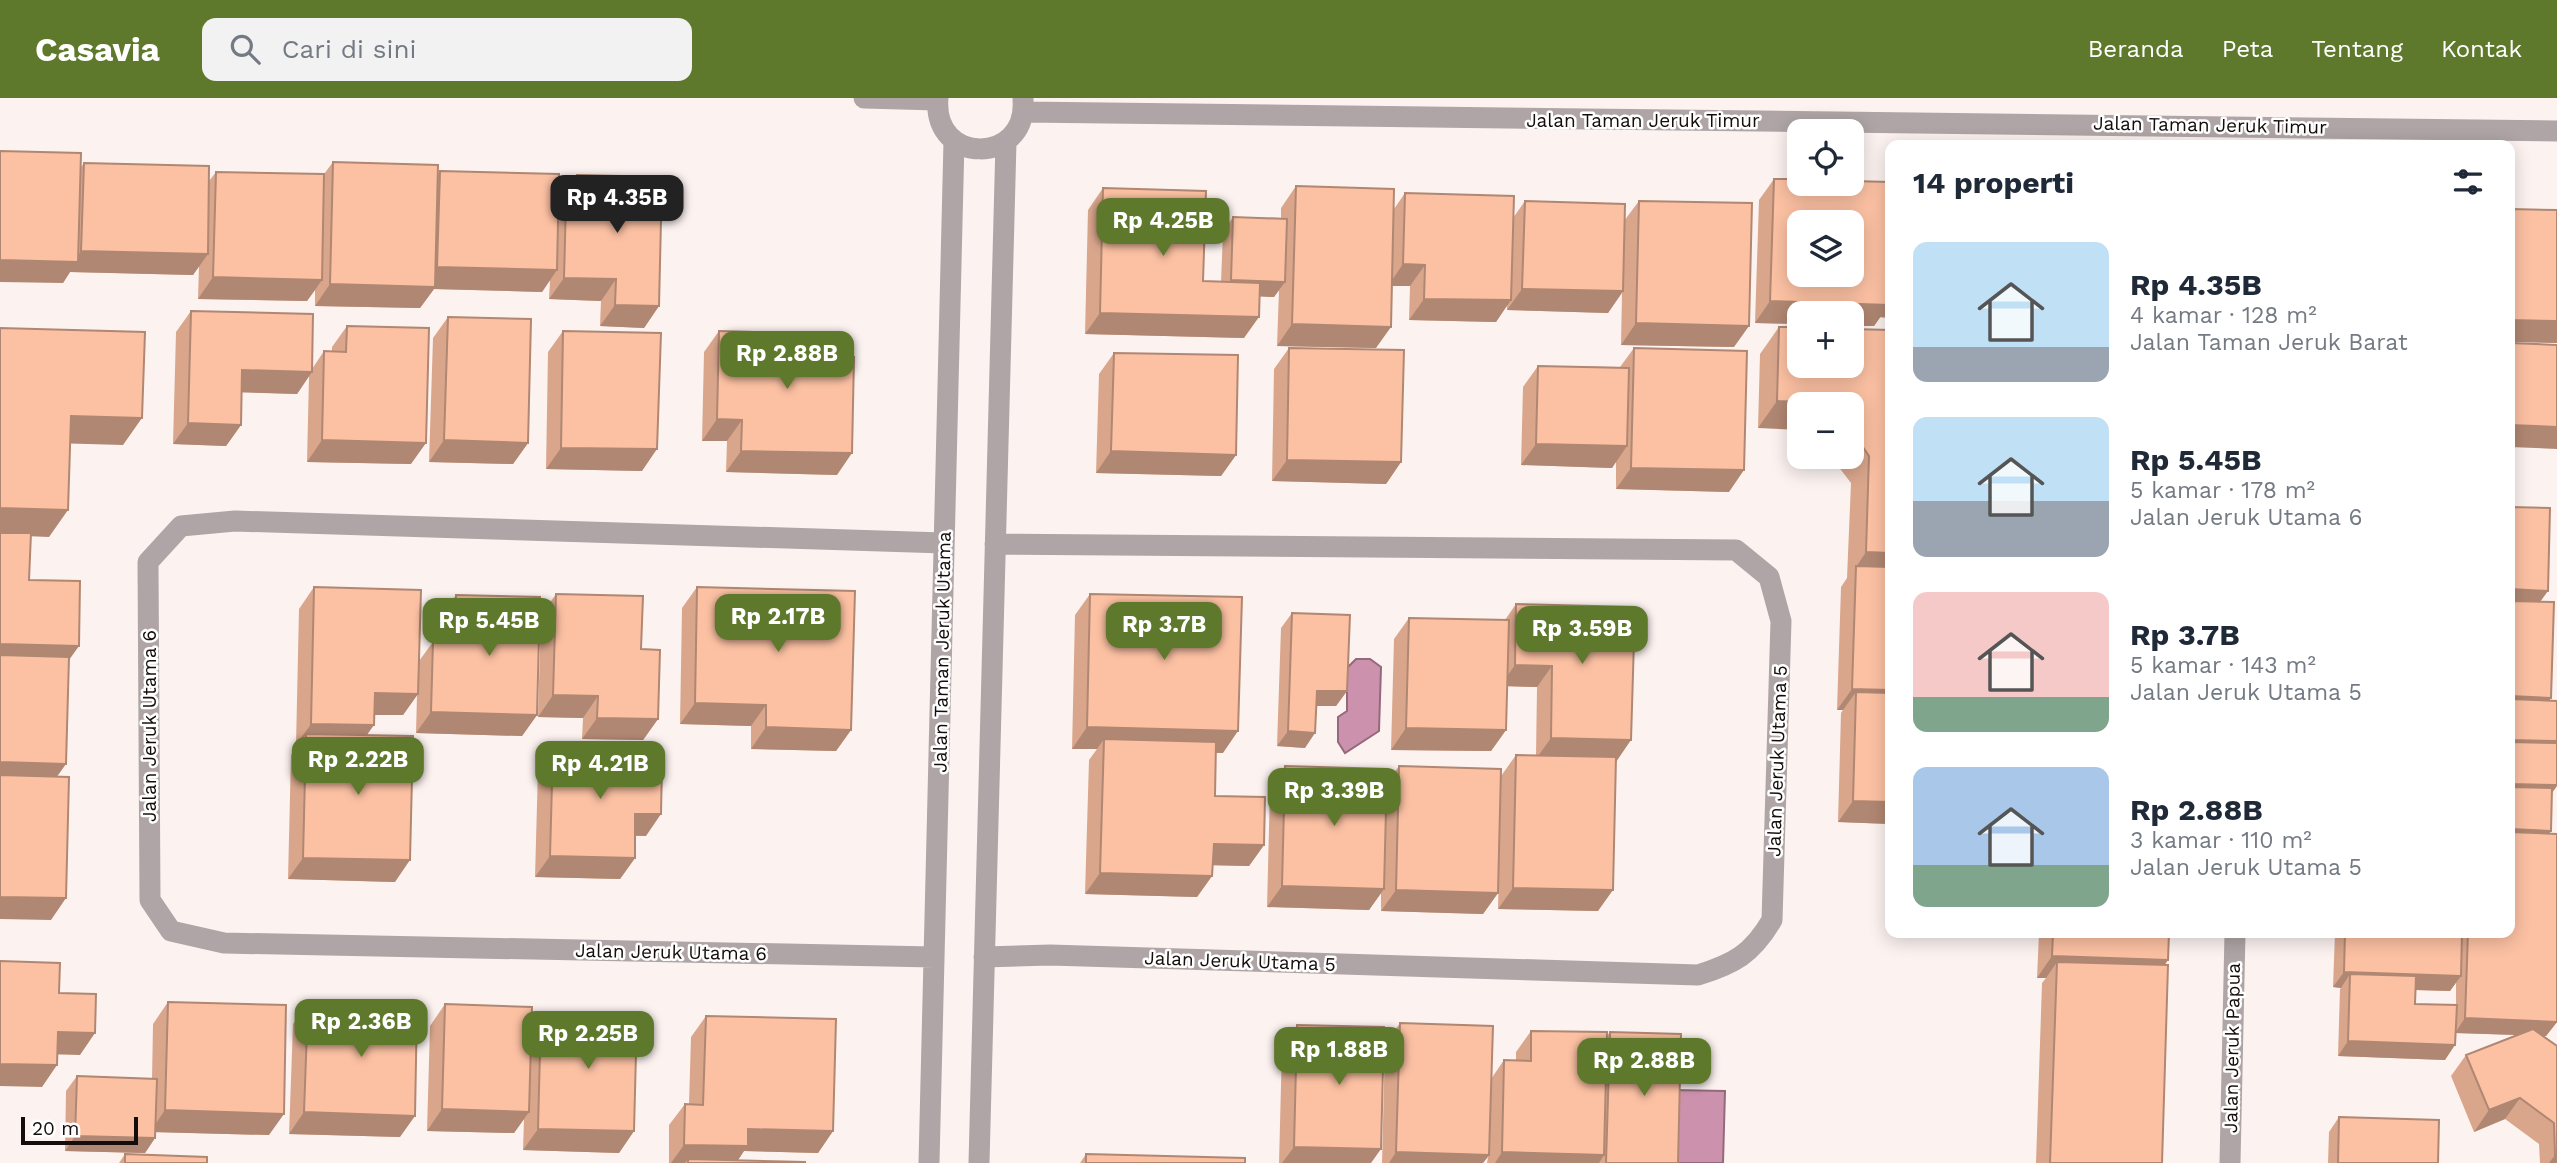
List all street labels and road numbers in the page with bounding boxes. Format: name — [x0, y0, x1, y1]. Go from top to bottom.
street label: Jalan Taman Jeruk Timur — [1526, 109, 1760, 132]
street label: Jalan Taman Jeruk Timur — [2093, 111, 2327, 139]
street label: Jalan Taman Jeruk Utama — [928, 531, 956, 773]
street label: Jalan Jeruk Utama 6 — [138, 630, 161, 822]
street label: Jalan Jeruk Utama 5 — [1762, 665, 1792, 857]
street label: Jalan Jeruk Utama 6 — [575, 939, 767, 965]
street label: Jalan Jeruk Utama 5 — [1144, 946, 1336, 976]
street label: Jalan Jeruk Papua — [2219, 963, 2245, 1133]

